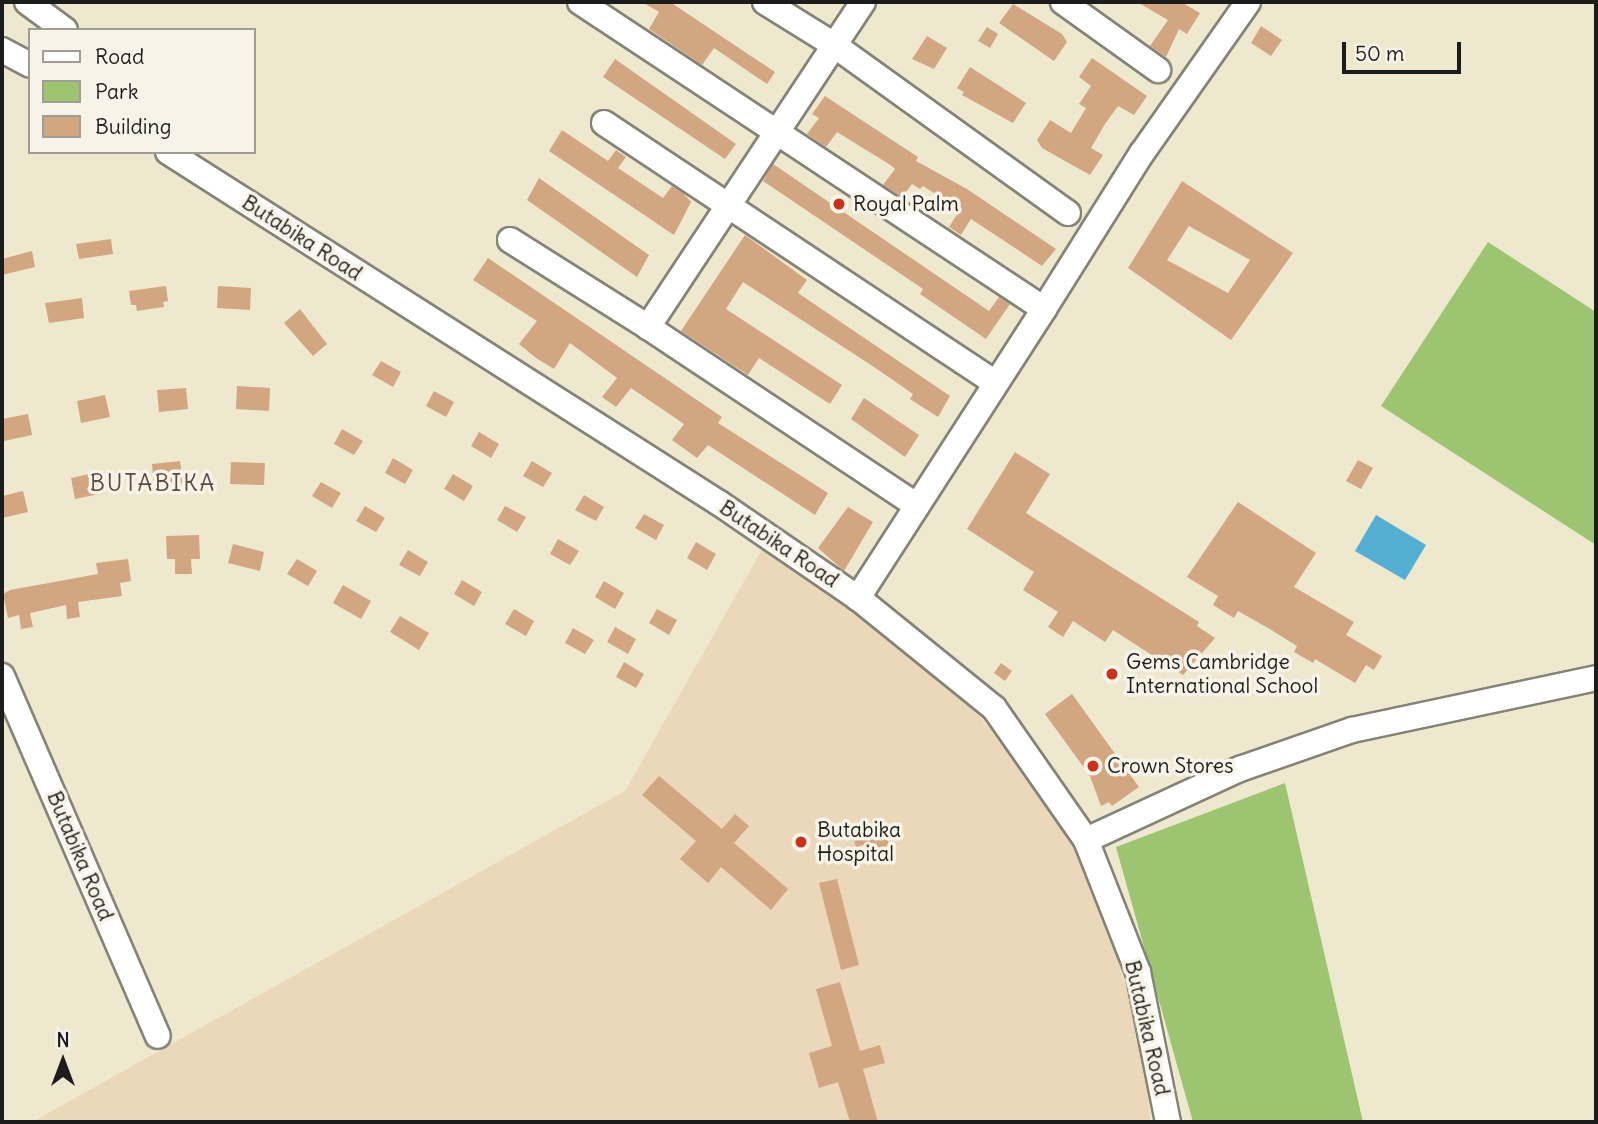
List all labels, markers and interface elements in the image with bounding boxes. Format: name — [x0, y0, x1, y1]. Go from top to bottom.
legend — [28, 28, 256, 154]
scale bar — [1346, 28, 1465, 72]
text: 50 m — [1355, 40, 1404, 67]
text: Road — [95, 43, 144, 70]
text: Park — [95, 78, 138, 105]
text: Building — [95, 113, 171, 140]
street label: Butabika Road — [237, 190, 367, 286]
place label: Royal Palm — [853, 191, 959, 217]
marker: Royal Palm — [831, 196, 847, 212]
district label: BUTABIKA — [91, 469, 215, 497]
street label: Butabika Road — [715, 495, 843, 593]
place label: Gems Cambridge International School — [1126, 649, 1318, 699]
marker: Gems Cambridge International School — [1104, 666, 1120, 682]
place label: Crown Stores — [1107, 753, 1234, 779]
marker: Crown Stores — [1085, 758, 1101, 774]
street label: Butabika Road — [41, 787, 119, 925]
place label: Butabika Hospital — [817, 817, 901, 867]
marker: Butabika Hospital — [791, 832, 811, 852]
street label: Butabika Road — [1119, 958, 1175, 1098]
north arrow — [28, 1026, 98, 1096]
text: N — [56, 1028, 70, 1052]

